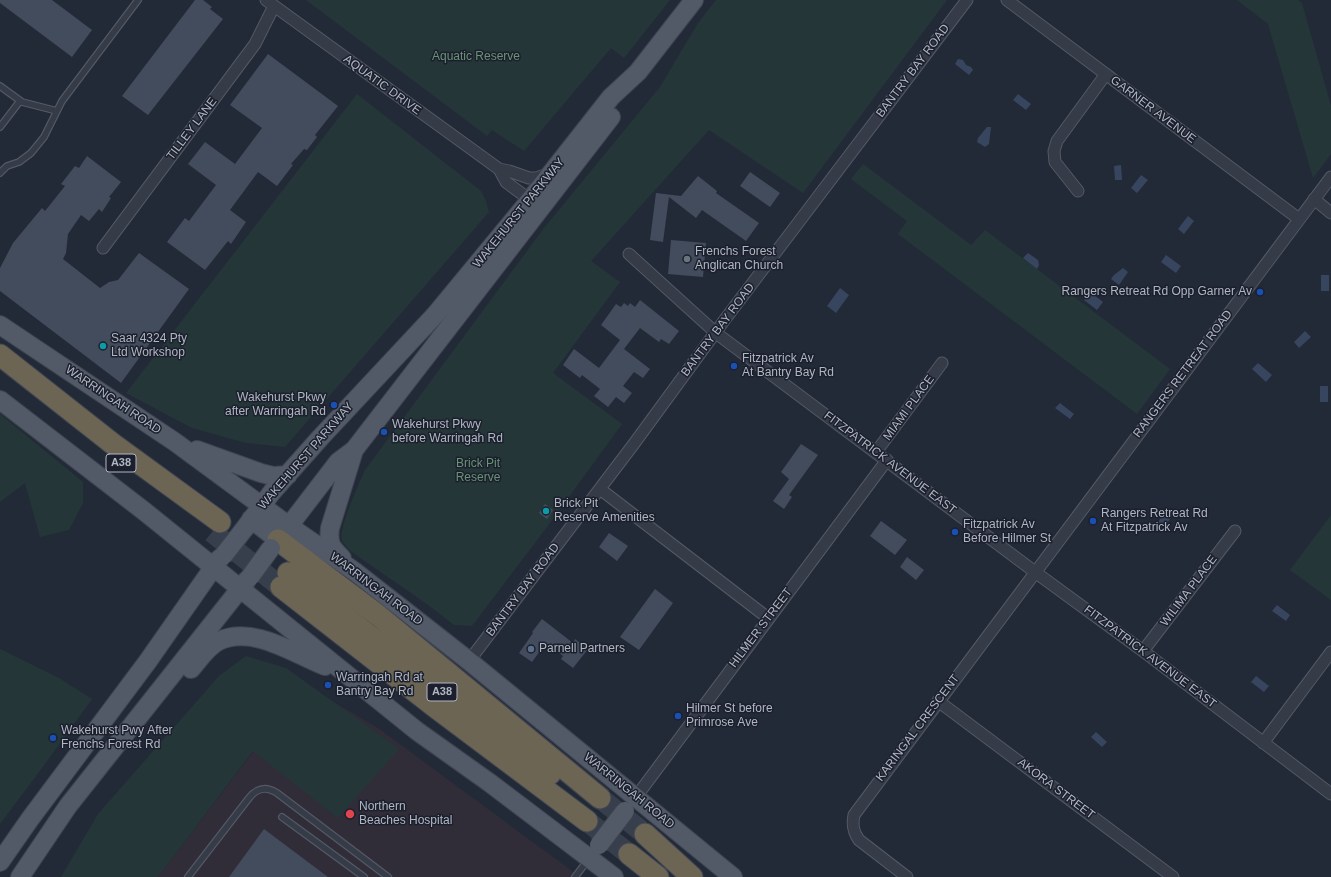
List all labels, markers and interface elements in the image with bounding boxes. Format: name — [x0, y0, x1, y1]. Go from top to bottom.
street label: BANTRY BAY ROAD — [873, 22, 953, 120]
park label: Aquatic Reserve — [432, 50, 520, 64]
street label: AQUATIC DRIVE — [340, 52, 424, 118]
street label: GARNER AVENUE — [1107, 73, 1199, 147]
street label: TILLEY LANE — [164, 95, 220, 163]
street label: WAKEHURST PARKWAY — [470, 155, 568, 271]
place label: Frenchs Forest Anglican Church — [695, 245, 783, 273]
marker: Frenchs Forest Anglican Church — [682, 254, 692, 264]
street label: BANTRY BAY ROAD — [678, 281, 758, 379]
place label: Rangers Retreat Rd Opp Garner Av — [1061, 285, 1252, 299]
marker: Rangers Retreat Rd Opp Garner Av — [1255, 287, 1265, 297]
street label: RANGERS RETREAT ROAD — [1130, 307, 1236, 441]
place label: Saar 4324 Pty Ltd Workshop — [111, 332, 187, 360]
marker: Saar 4324 Pty Ltd Workshop — [98, 341, 108, 351]
place label: Fitzpatrick Av At Bantry Bay Rd — [742, 352, 834, 380]
marker: Fitzpatrick Av At Bantry Bay Rd — [729, 361, 739, 371]
street label: WARRINGAH ROAD — [62, 363, 164, 437]
street label: MIAMI PLACE — [880, 372, 938, 444]
place label: Wakehurst Pkwy after Warringah Rd — [225, 391, 326, 419]
street label: WAKEHURST PARKWAY — [256, 399, 356, 513]
marker: Wakehurst Pkwy after Warringah Rd — [329, 400, 339, 410]
street label: FITZPATRICK AVENUE EAST — [821, 408, 959, 518]
place label: Wakehurst Pkwy before Warringah Rd — [392, 418, 503, 446]
marker: Wakehurst Pkwy before Warringah Rd — [379, 427, 389, 437]
road number: A38 — [106, 454, 136, 472]
park label: Brick Pit Reserve — [456, 457, 500, 485]
place label: Brick Pit Reserve Amenities — [554, 497, 655, 525]
marker: Brick Pit Reserve Amenities — [541, 506, 551, 516]
place label: Rangers Retreat Rd At Fitzpatrick Av — [1101, 507, 1208, 535]
marker: Rangers Retreat Rd At Fitzpatrick Av — [1088, 516, 1098, 526]
place label: Fitzpatrick Av Before Hilmer St — [963, 518, 1051, 546]
marker: Fitzpatrick Av Before Hilmer St — [950, 527, 960, 537]
street label: BANTRY BAY ROAD — [483, 541, 563, 639]
street label: WARRINGAH ROAD — [327, 549, 425, 629]
street label: WILIMA PLACE — [1158, 553, 1220, 629]
street label: HILMER STREET — [726, 585, 796, 671]
street label: FITZPATRICK AVENUE EAST — [1081, 602, 1219, 712]
place label: Parnell Partners — [539, 642, 625, 656]
marker: Parnell Partners — [526, 644, 536, 654]
place label: Warringah Rd at Bantry Bay Rd — [336, 671, 423, 699]
street label: KARINGAL CRESCENT — [873, 672, 963, 784]
marker: Warringah Rd at Bantry Bay Rd — [323, 680, 333, 690]
road number: A38 — [427, 683, 457, 701]
place label: Hilmer St before Primrose Ave — [686, 702, 773, 730]
marker: Hilmer St before Primrose Ave — [673, 711, 683, 721]
place label: Wakehurst Pwy After Frenchs Forest Rd — [61, 724, 173, 752]
marker: Wakehurst Pwy After Frenchs Forest Rd — [48, 733, 58, 743]
street label: WARRINGAH ROAD — [581, 750, 677, 832]
street label: AKORA STREET — [1015, 755, 1097, 823]
place label: Northern Beaches Hospital — [359, 800, 452, 828]
marker: Northern Beaches Hospital — [344, 808, 356, 820]

